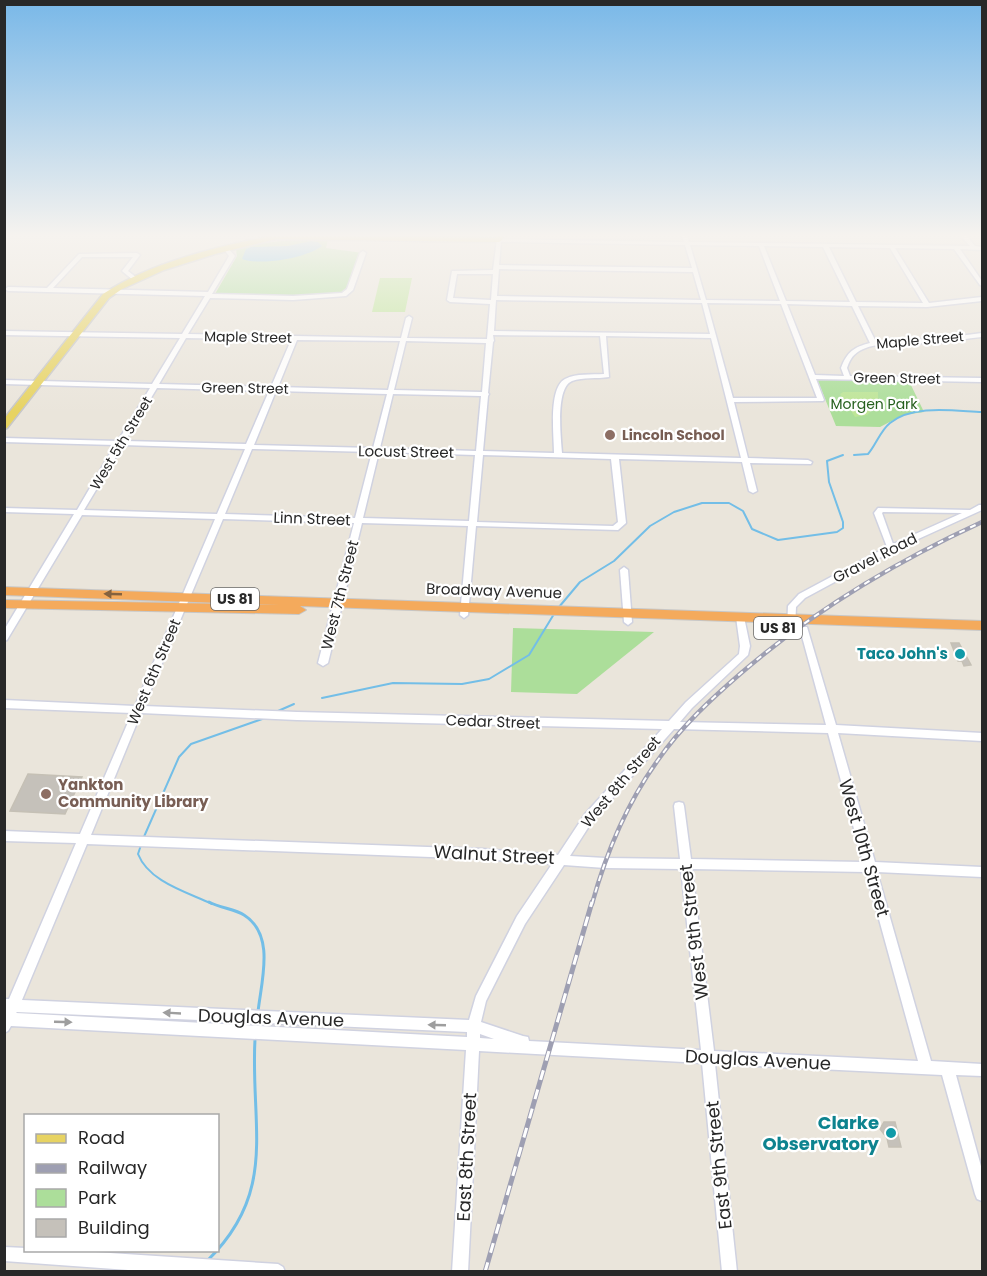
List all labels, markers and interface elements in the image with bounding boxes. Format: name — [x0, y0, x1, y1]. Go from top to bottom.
street label: Maple Street — [204, 326, 292, 348]
street label: Maple Street — [875, 326, 965, 354]
street label: Green Street — [853, 367, 941, 389]
street label: Green Street — [201, 377, 289, 399]
street label: West 5th Street — [85, 392, 157, 494]
park label: Morgen Park — [830, 394, 918, 414]
place label: Lincoln School — [622, 425, 725, 445]
marker: Lincoln School — [603, 428, 617, 442]
street label: Locust Street — [358, 440, 454, 463]
street label: Linn Street — [273, 507, 351, 530]
street label: Gravel Road — [829, 527, 920, 588]
street label: West 7th Street — [316, 538, 363, 652]
street label: Broadway Avenue — [426, 578, 562, 603]
road number: US 81 — [211, 588, 259, 610]
one-way arrow — [103, 590, 122, 599]
street label: West 6th Street — [122, 615, 185, 728]
road number: US 81 — [754, 617, 802, 639]
place label: Taco John's — [857, 643, 948, 664]
marker: Taco John's — [953, 647, 967, 661]
street label: Cedar Street — [445, 709, 541, 734]
street label: West 8th Street — [576, 731, 665, 832]
place label: Yankton Community Library — [58, 774, 209, 812]
street label: West 10th Street — [833, 776, 896, 920]
marker: Yankton Community Library — [39, 787, 53, 801]
street label: Walnut Street — [433, 839, 555, 870]
street label: West 9th Street — [673, 863, 714, 1001]
street label: Douglas Avenue — [197, 1002, 345, 1033]
one-way arrow — [163, 1009, 182, 1018]
one-way arrow — [53, 1017, 72, 1026]
one-way arrow — [427, 1020, 446, 1029]
street label: Douglas Avenue — [684, 1043, 832, 1076]
street label: East 8th Street — [451, 1092, 482, 1222]
street label: East 9th Street — [699, 1100, 738, 1231]
place label: Clarke Observatory — [762, 1110, 880, 1156]
legend — [24, 1114, 219, 1252]
text: Road — [78, 1125, 125, 1150]
marker: Clarke Observatory — [884, 1126, 898, 1140]
text: Railway — [78, 1155, 147, 1180]
text: Park — [78, 1185, 117, 1210]
text: Building — [78, 1215, 150, 1240]

